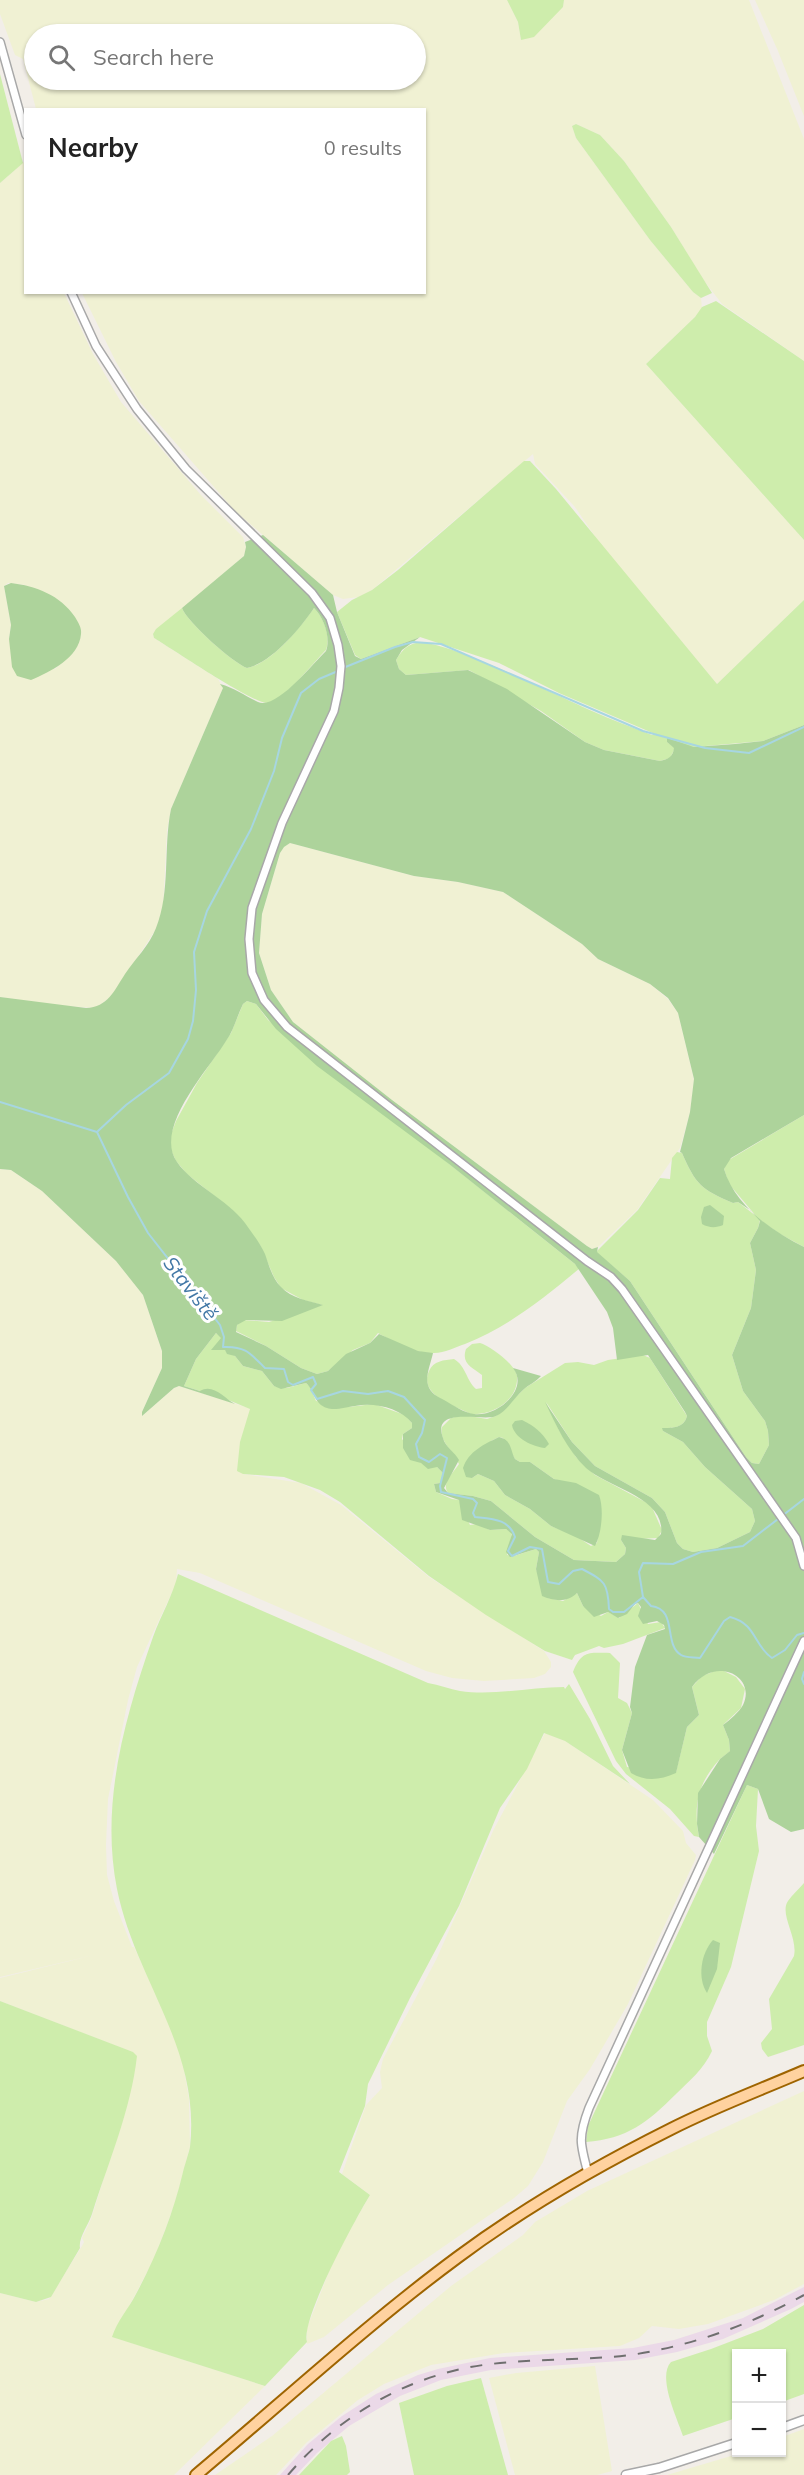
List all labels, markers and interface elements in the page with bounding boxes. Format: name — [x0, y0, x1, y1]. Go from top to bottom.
search box — [24, 24, 426, 90]
icon: search — [45, 41, 78, 74]
text: Search here — [93, 43, 214, 71]
text: Nearby — [48, 131, 138, 164]
text: 0 results — [324, 135, 402, 160]
water label: Staviště — [158, 1251, 224, 1325]
map controls — [732, 2349, 786, 2457]
button: + — [732, 2349, 786, 2403]
button: − — [732, 2403, 786, 2457]

